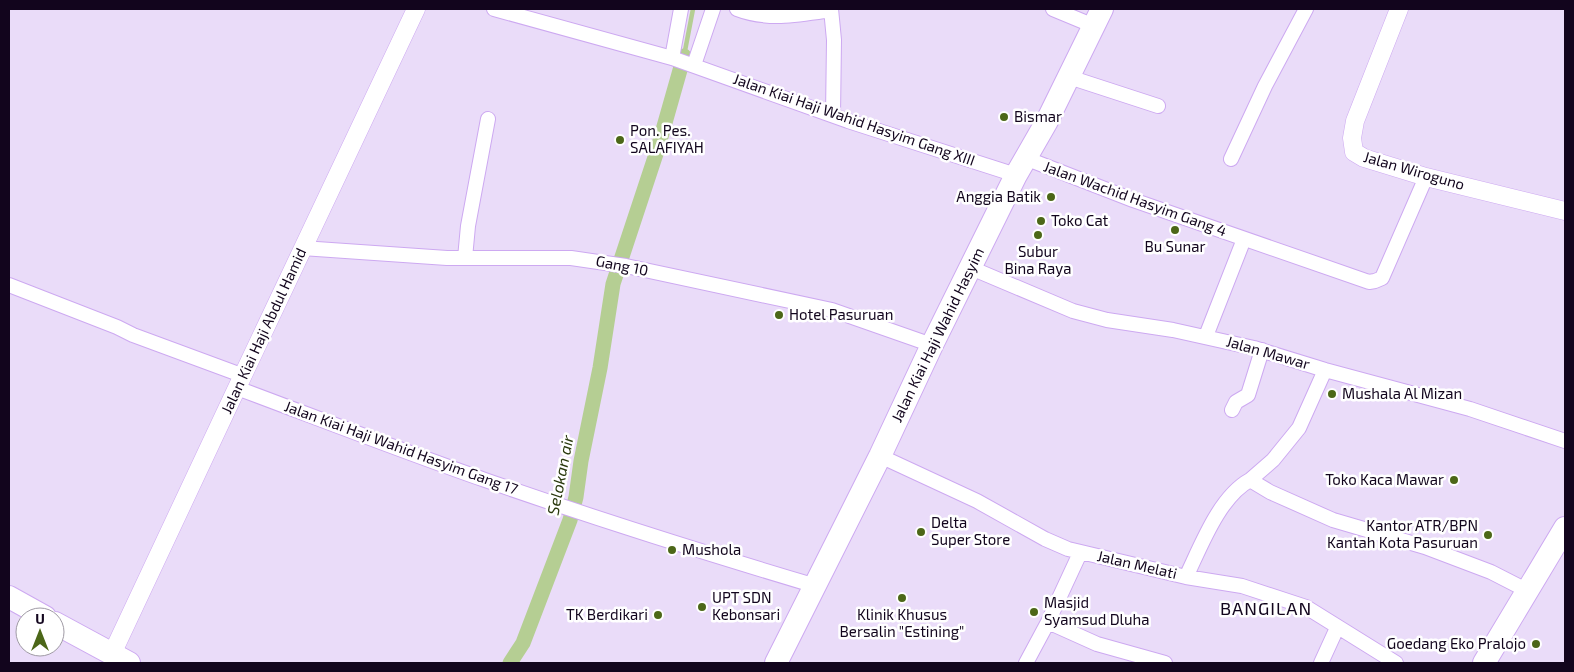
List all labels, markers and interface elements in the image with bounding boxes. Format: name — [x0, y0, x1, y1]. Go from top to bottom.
street label: Jalan Kiai Haji Wahid Hasyim Gang XIII — [731, 69, 978, 170]
place label: Bismar — [1014, 107, 1062, 125]
marker: Bismar — [998, 111, 1010, 123]
place label: Pon. Pes. SALAFIYAH — [630, 121, 704, 156]
marker: Pon. Pes. SALAFIYAH — [614, 134, 626, 146]
street label: Jalan Wiroguno — [1362, 147, 1467, 193]
street label: Jalan Wachid Hasyim Gang 4 — [1042, 157, 1229, 240]
place label: Anggia Batik — [956, 187, 1041, 205]
marker: Anggia Batik — [1045, 191, 1057, 203]
place label: Toko Cat — [1051, 211, 1109, 229]
marker: Toko Cat — [1035, 215, 1047, 227]
marker: Bu Sunar — [1169, 224, 1181, 236]
marker: Subur Bina Raya — [1032, 229, 1044, 241]
place label: Bu Sunar — [1144, 237, 1206, 255]
place label: Subur Bina Raya — [1005, 242, 1071, 277]
street label: Jalan Kiai Haji Wahid Hasyim — [887, 244, 988, 425]
street label: Jalan Kiai Haji Abdul Hamid — [217, 245, 310, 417]
street label: Gang 10 — [594, 251, 650, 279]
place label: Hotel Pasuruan — [789, 305, 893, 323]
marker: Hotel Pasuruan — [773, 309, 785, 321]
street label: Jalan Mawar — [1224, 332, 1312, 373]
place label: Mushala Al Mizan — [1342, 384, 1462, 402]
marker: Mushala Al Mizan — [1326, 388, 1338, 400]
street label: Jalan Kiai Haji Wahid Hasyim Gang 17 — [282, 396, 521, 499]
water label: Selokan air — [542, 433, 577, 516]
place label: Toko Kaca Mawar — [1325, 470, 1444, 488]
marker: Toko Kaca Mawar — [1448, 474, 1460, 486]
place label: Delta Super Store — [931, 513, 1010, 548]
place label: Kantor ATR/BPN Kantah Kota Pasuruan — [1327, 516, 1478, 551]
marker: Delta Super Store — [915, 526, 927, 538]
marker: Kantor ATR/BPN Kantah Kota Pasuruan — [1482, 529, 1494, 541]
place label: Mushola — [682, 540, 741, 558]
marker: Mushola — [666, 544, 678, 556]
street label: Jalan Melati — [1096, 546, 1179, 582]
place label: UPT SDN Kebonsari — [712, 588, 780, 623]
marker: Klinik Khusus Bersalin "Estining" — [896, 592, 908, 604]
place label: Masjid Syamsud Dluha — [1044, 593, 1150, 628]
district label: BANGILAN — [1220, 597, 1312, 619]
marker: UPT SDN Kebonsari — [696, 601, 708, 613]
place label: TK Berdikari — [566, 605, 648, 623]
place label: Klinik Khusus Bersalin "Estining" — [840, 605, 964, 640]
marker: Masjid Syamsud Dluha — [1028, 606, 1040, 618]
north arrow — [15, 607, 65, 657]
marker: TK Berdikari — [652, 609, 664, 621]
text: U — [35, 610, 45, 627]
place label: Goedang Eko Pralojo — [1387, 634, 1526, 653]
marker: Goedang Eko Pralojo — [1530, 638, 1542, 650]

